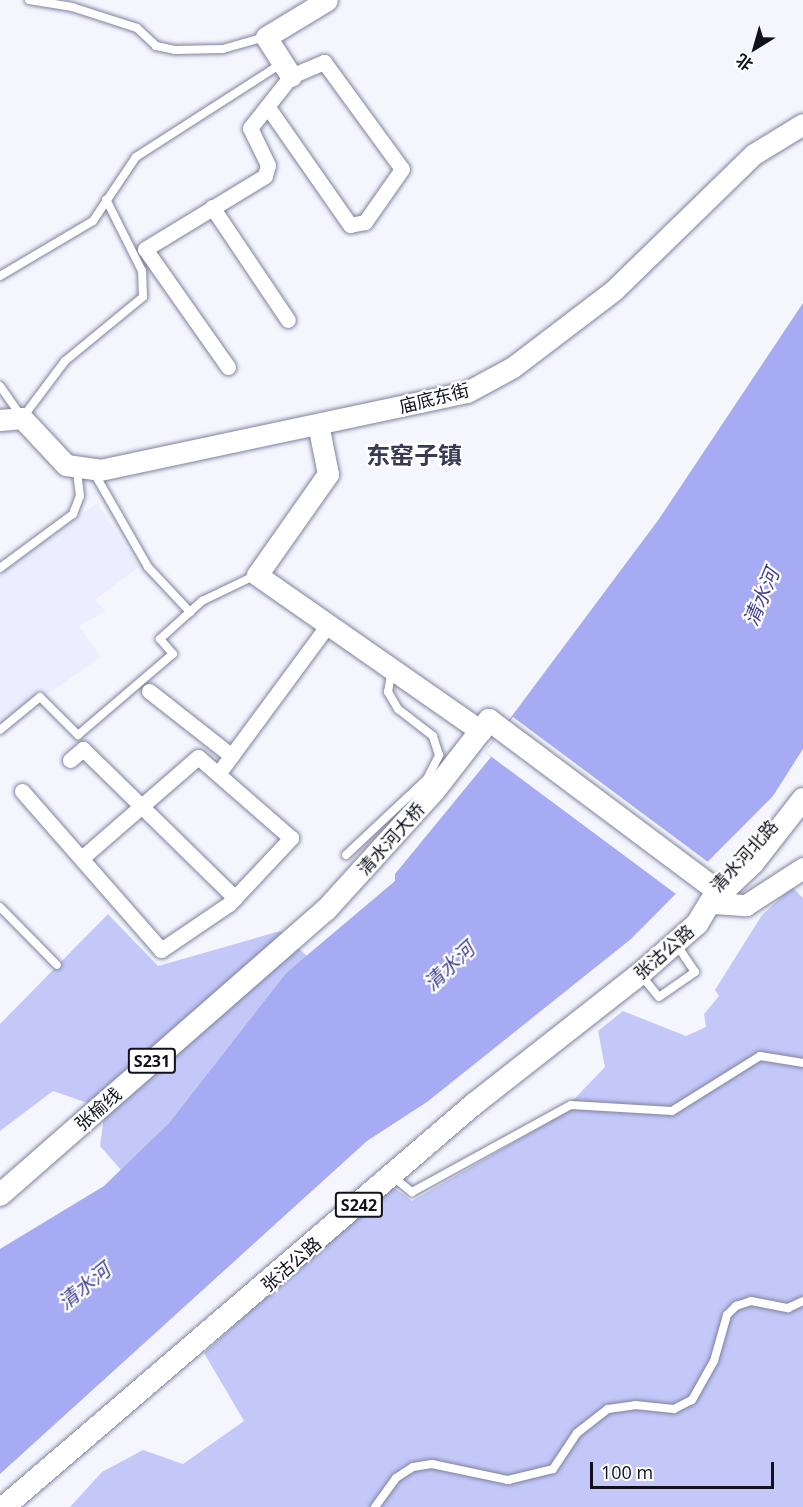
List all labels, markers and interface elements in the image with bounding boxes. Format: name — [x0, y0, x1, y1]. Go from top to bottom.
north arrow — [725, 18, 785, 78]
text: 北 — [731, 49, 757, 76]
street label: 庙底东街 — [396, 379, 472, 417]
district label: 东窑子镇 — [366, 441, 462, 469]
water label: 清水河 — [738, 565, 784, 629]
street label: 清水河大桥 — [353, 798, 429, 880]
street label: 清水河北路 — [706, 815, 782, 897]
street label: 张沽公路 — [630, 920, 698, 984]
water label: 清水河 — [419, 937, 479, 995]
road number: S231 — [126, 1048, 178, 1074]
street label: 张榆线 — [71, 1083, 125, 1135]
road number: S242 — [334, 1192, 385, 1218]
street label: 张沽公路 — [257, 1232, 325, 1296]
water label: 清水河 — [53, 1258, 115, 1314]
scale bar — [593, 1450, 778, 1488]
text: 100 m — [601, 1460, 653, 1484]

